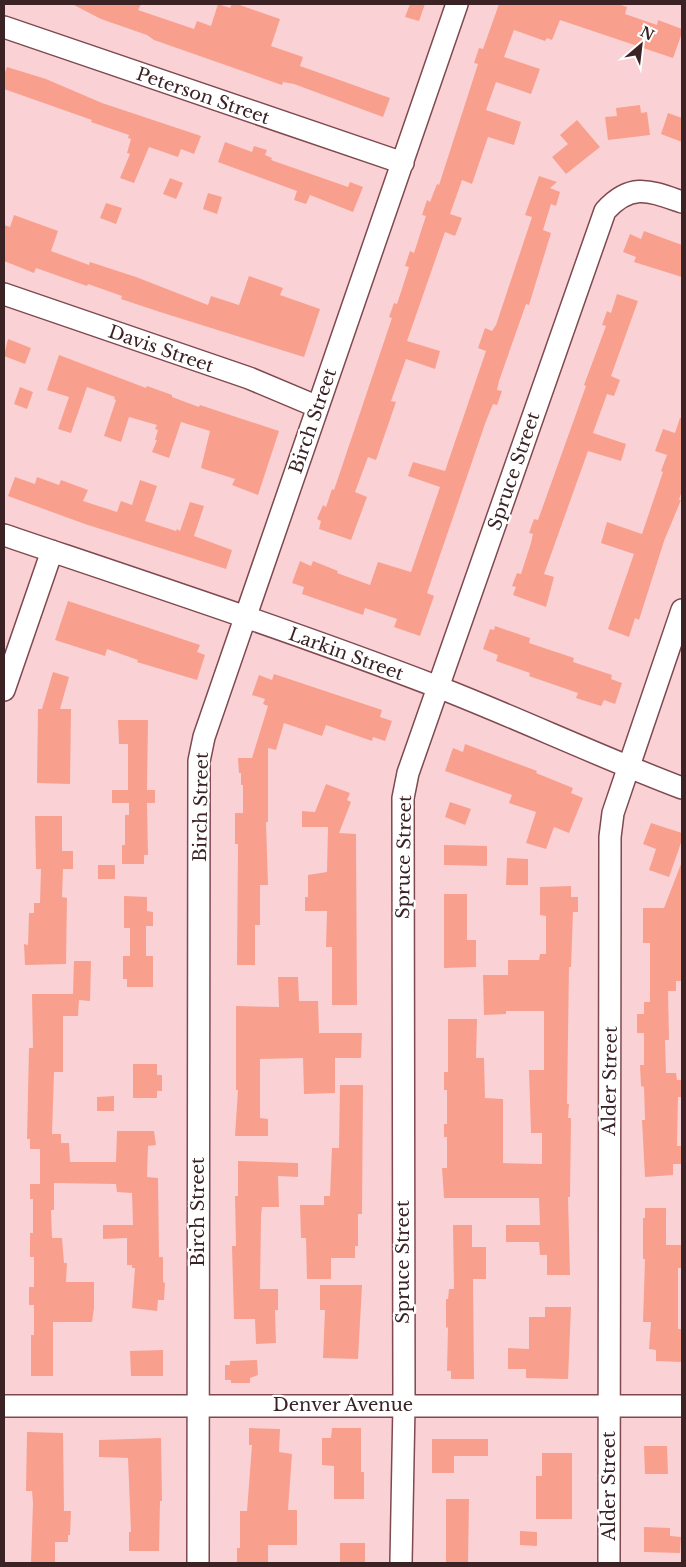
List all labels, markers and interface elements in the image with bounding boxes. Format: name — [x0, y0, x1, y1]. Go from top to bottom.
north arrow — [616, 20, 666, 70]
text: N — [637, 22, 657, 45]
street label: Peterson Street — [133, 63, 273, 129]
street label: Davis Street — [105, 321, 217, 377]
street label: Birch Street — [285, 365, 341, 476]
street label: Spruce Street — [483, 409, 545, 533]
street label: Larkin Street — [286, 623, 407, 685]
street label: Birch Street — [189, 752, 213, 862]
street label: Spruce Street — [392, 795, 416, 919]
street label: Alder Street — [598, 1026, 622, 1137]
street label: Birch Street — [187, 1157, 209, 1267]
street label: Spruce Street — [392, 1200, 414, 1324]
street label: Denver Avenue — [273, 1394, 413, 1416]
street label: Alder Street — [598, 1431, 620, 1542]

